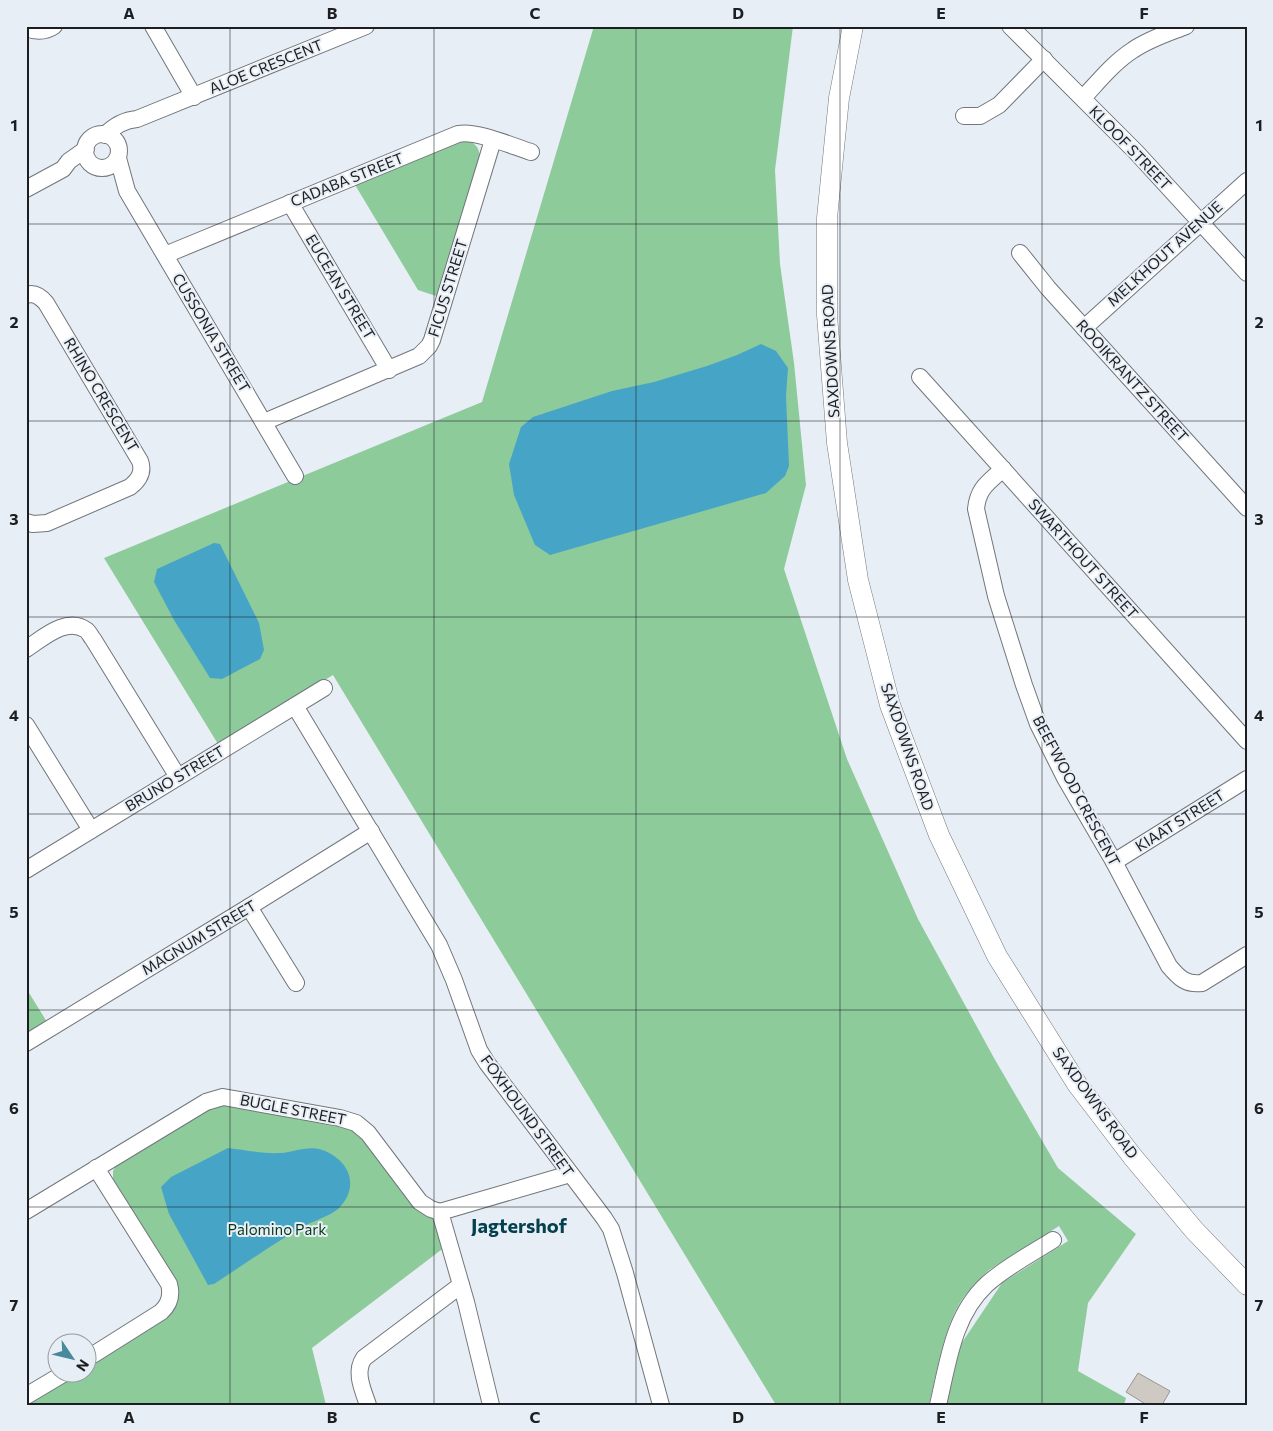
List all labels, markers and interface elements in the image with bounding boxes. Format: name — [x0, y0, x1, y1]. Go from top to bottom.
text: A — [123, 3, 135, 22]
text: B — [327, 3, 338, 22]
text: C — [530, 3, 541, 22]
text: D — [732, 3, 744, 22]
text: E — [936, 3, 946, 22]
text: F — [1139, 3, 1149, 22]
street label: ALOE CRESCENT — [206, 35, 325, 97]
street label: KLOOF STREET — [1086, 101, 1176, 193]
text: 1 — [10, 115, 18, 134]
text: 1 — [1255, 115, 1263, 134]
street label: CADABA STREET — [288, 148, 406, 210]
street label: MELKHOUT AVENUE — [1103, 197, 1226, 310]
street label: EUCEAN STREET — [302, 231, 379, 343]
street label: FICUS STREET — [424, 236, 471, 339]
street label: CUSSONIA STREET — [169, 270, 255, 396]
street label: SAXDOWNS ROAD — [818, 284, 842, 418]
text: 2 — [9, 312, 19, 331]
text: 2 — [1254, 312, 1264, 331]
street label: ROOIKRANTZ STREET — [1073, 315, 1193, 446]
street label: RHINO CRESCENT — [61, 334, 143, 455]
street label: SWARTHOUT STREET — [1025, 495, 1143, 622]
text: 3 — [9, 509, 19, 528]
text: 3 — [1254, 509, 1264, 528]
street label: SAXDOWNS ROAD — [878, 681, 938, 813]
text: 4 — [9, 705, 19, 724]
text: 4 — [1254, 705, 1264, 724]
street label: BEEFWOOD CRESCENT — [1030, 712, 1124, 869]
street label: BRUNO STREET — [122, 741, 228, 815]
street label: KIAAT STREET — [1132, 785, 1228, 855]
street label: MAGNUM STREET — [138, 896, 259, 978]
text: 5 — [9, 902, 19, 921]
text: 5 — [1254, 902, 1264, 921]
street label: SAXDOWNS ROAD — [1049, 1043, 1142, 1162]
street label: FOXHOUND STREET — [478, 1051, 578, 1180]
street label: BUGLE STREET — [239, 1090, 348, 1128]
text: 6 — [9, 1098, 19, 1117]
text: 6 — [1254, 1098, 1264, 1117]
district label: Jagtershof — [471, 1213, 568, 1237]
park label: Palomino Park — [228, 1220, 326, 1238]
text: 7 — [10, 1295, 19, 1314]
text: 7 — [1255, 1295, 1264, 1314]
north arrow — [48, 1334, 98, 1384]
text: N — [73, 1357, 93, 1375]
text: A — [123, 1407, 135, 1426]
text: B — [327, 1407, 338, 1426]
text: C — [530, 1407, 541, 1426]
text: D — [732, 1407, 744, 1426]
text: E — [936, 1407, 946, 1426]
text: F — [1139, 1407, 1149, 1426]

